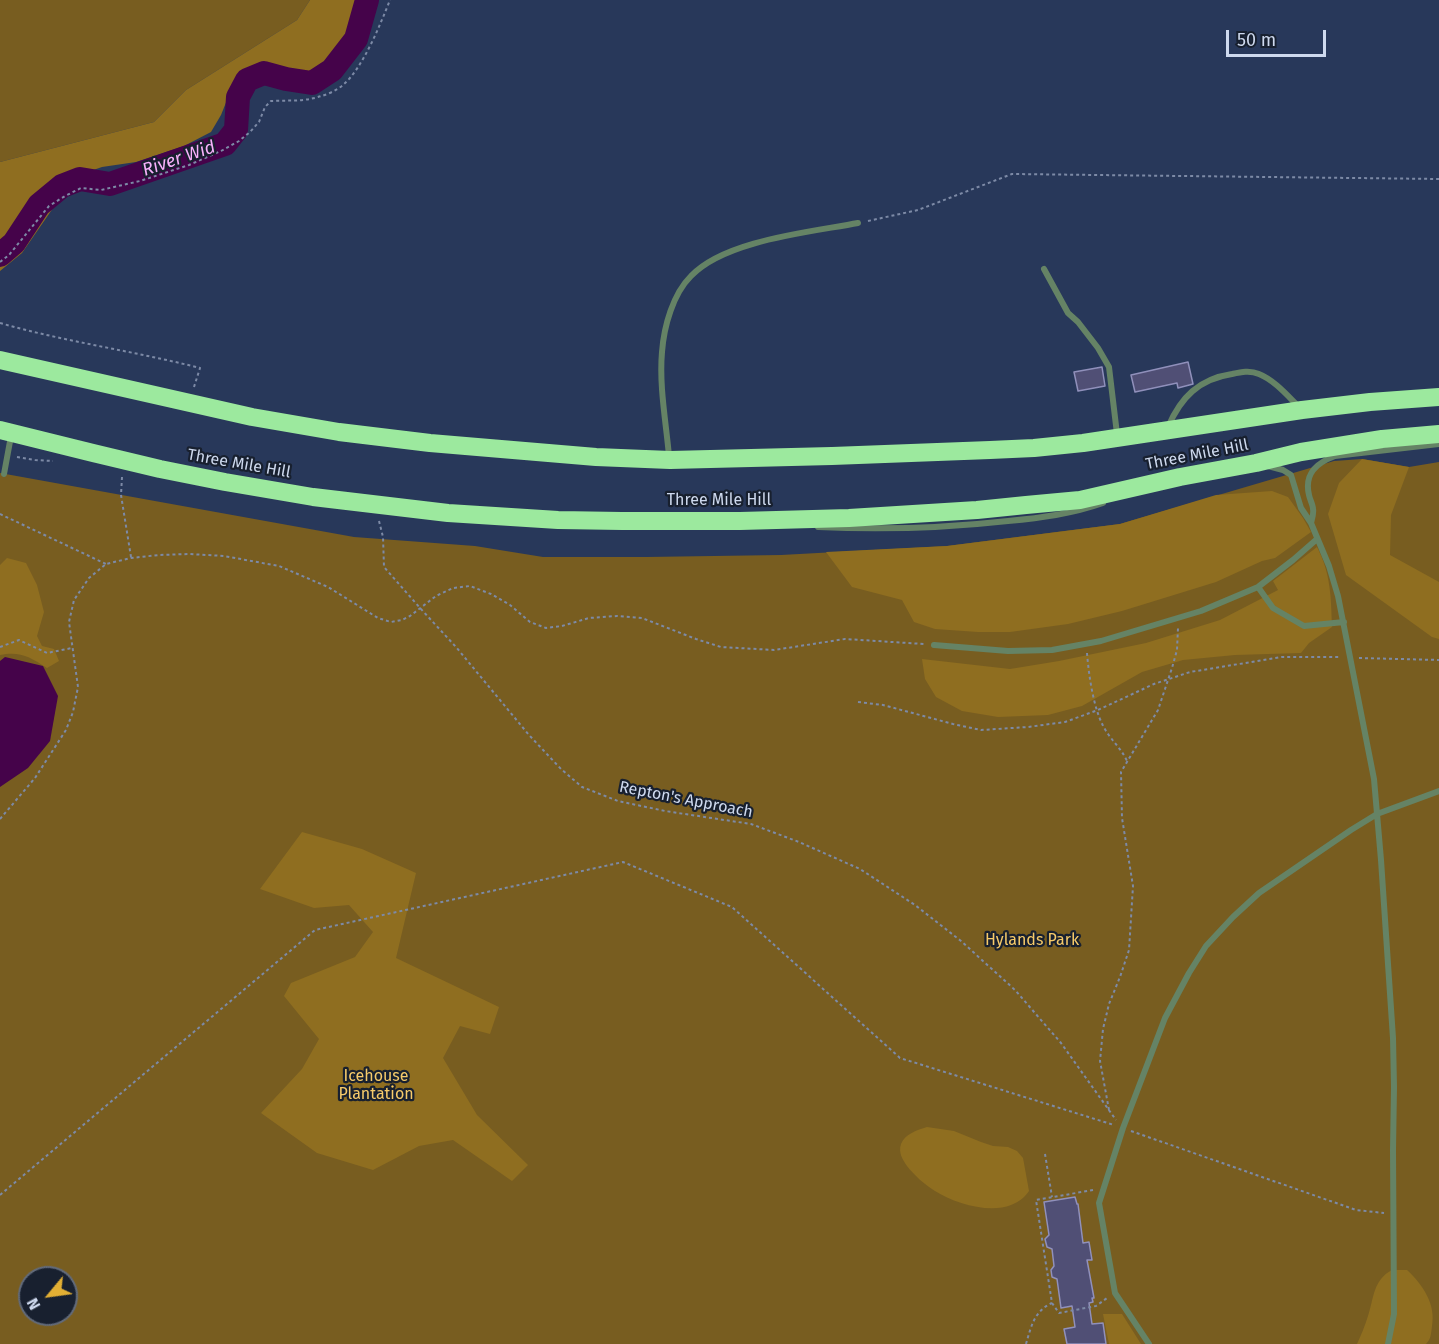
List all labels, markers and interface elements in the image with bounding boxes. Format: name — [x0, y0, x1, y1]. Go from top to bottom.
scale bar — [1229, 18, 1330, 56]
text: 50 m — [1237, 29, 1276, 51]
water label: River Wid — [140, 136, 218, 182]
street label: Three Mile Hill — [1144, 436, 1250, 474]
street label: Three Mile Hill — [186, 445, 292, 483]
street label: Three Mile Hill — [667, 491, 771, 511]
street label: Repton's Approach — [618, 778, 754, 822]
park label: Hylands Park — [985, 931, 1079, 951]
park label: Icehouse Plantation — [338, 1067, 414, 1105]
north arrow — [18, 1266, 78, 1326]
text: N — [23, 1295, 44, 1313]

